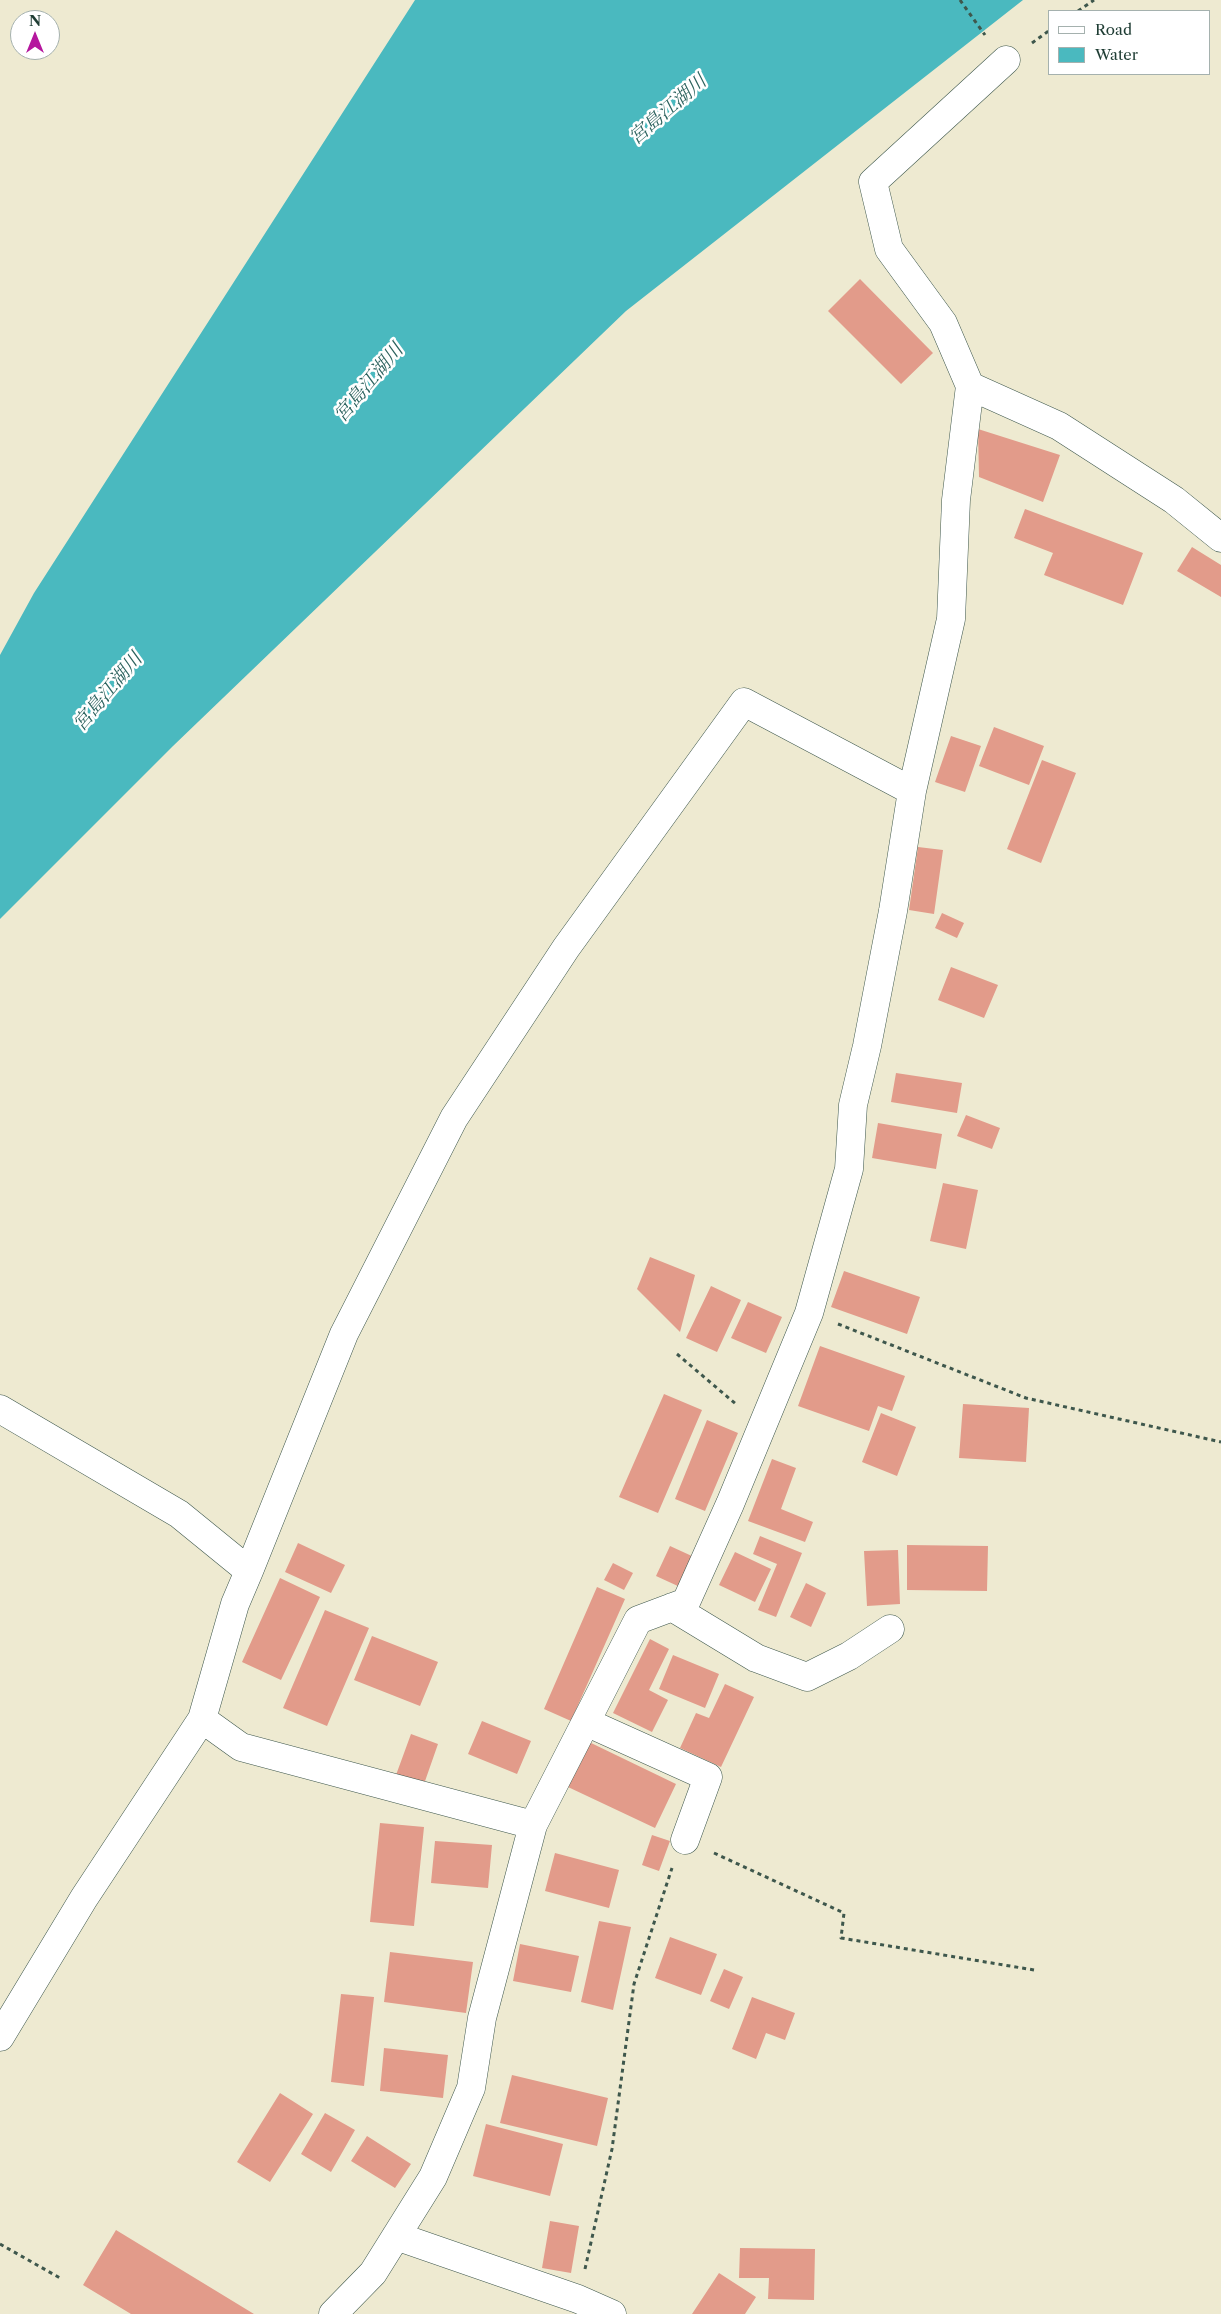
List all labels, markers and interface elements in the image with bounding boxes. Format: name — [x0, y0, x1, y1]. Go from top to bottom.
north arrow — [10, 10, 60, 60]
legend — [1048, 10, 1211, 75]
text: N — [29, 12, 41, 30]
text: Road — [1095, 20, 1132, 39]
text: Water — [1095, 45, 1138, 64]
water label: 宮島江湖川 — [625, 70, 711, 150]
water label: 宮島江湖川 — [330, 339, 408, 427]
water label: 宮島江湖川 — [69, 648, 147, 736]

